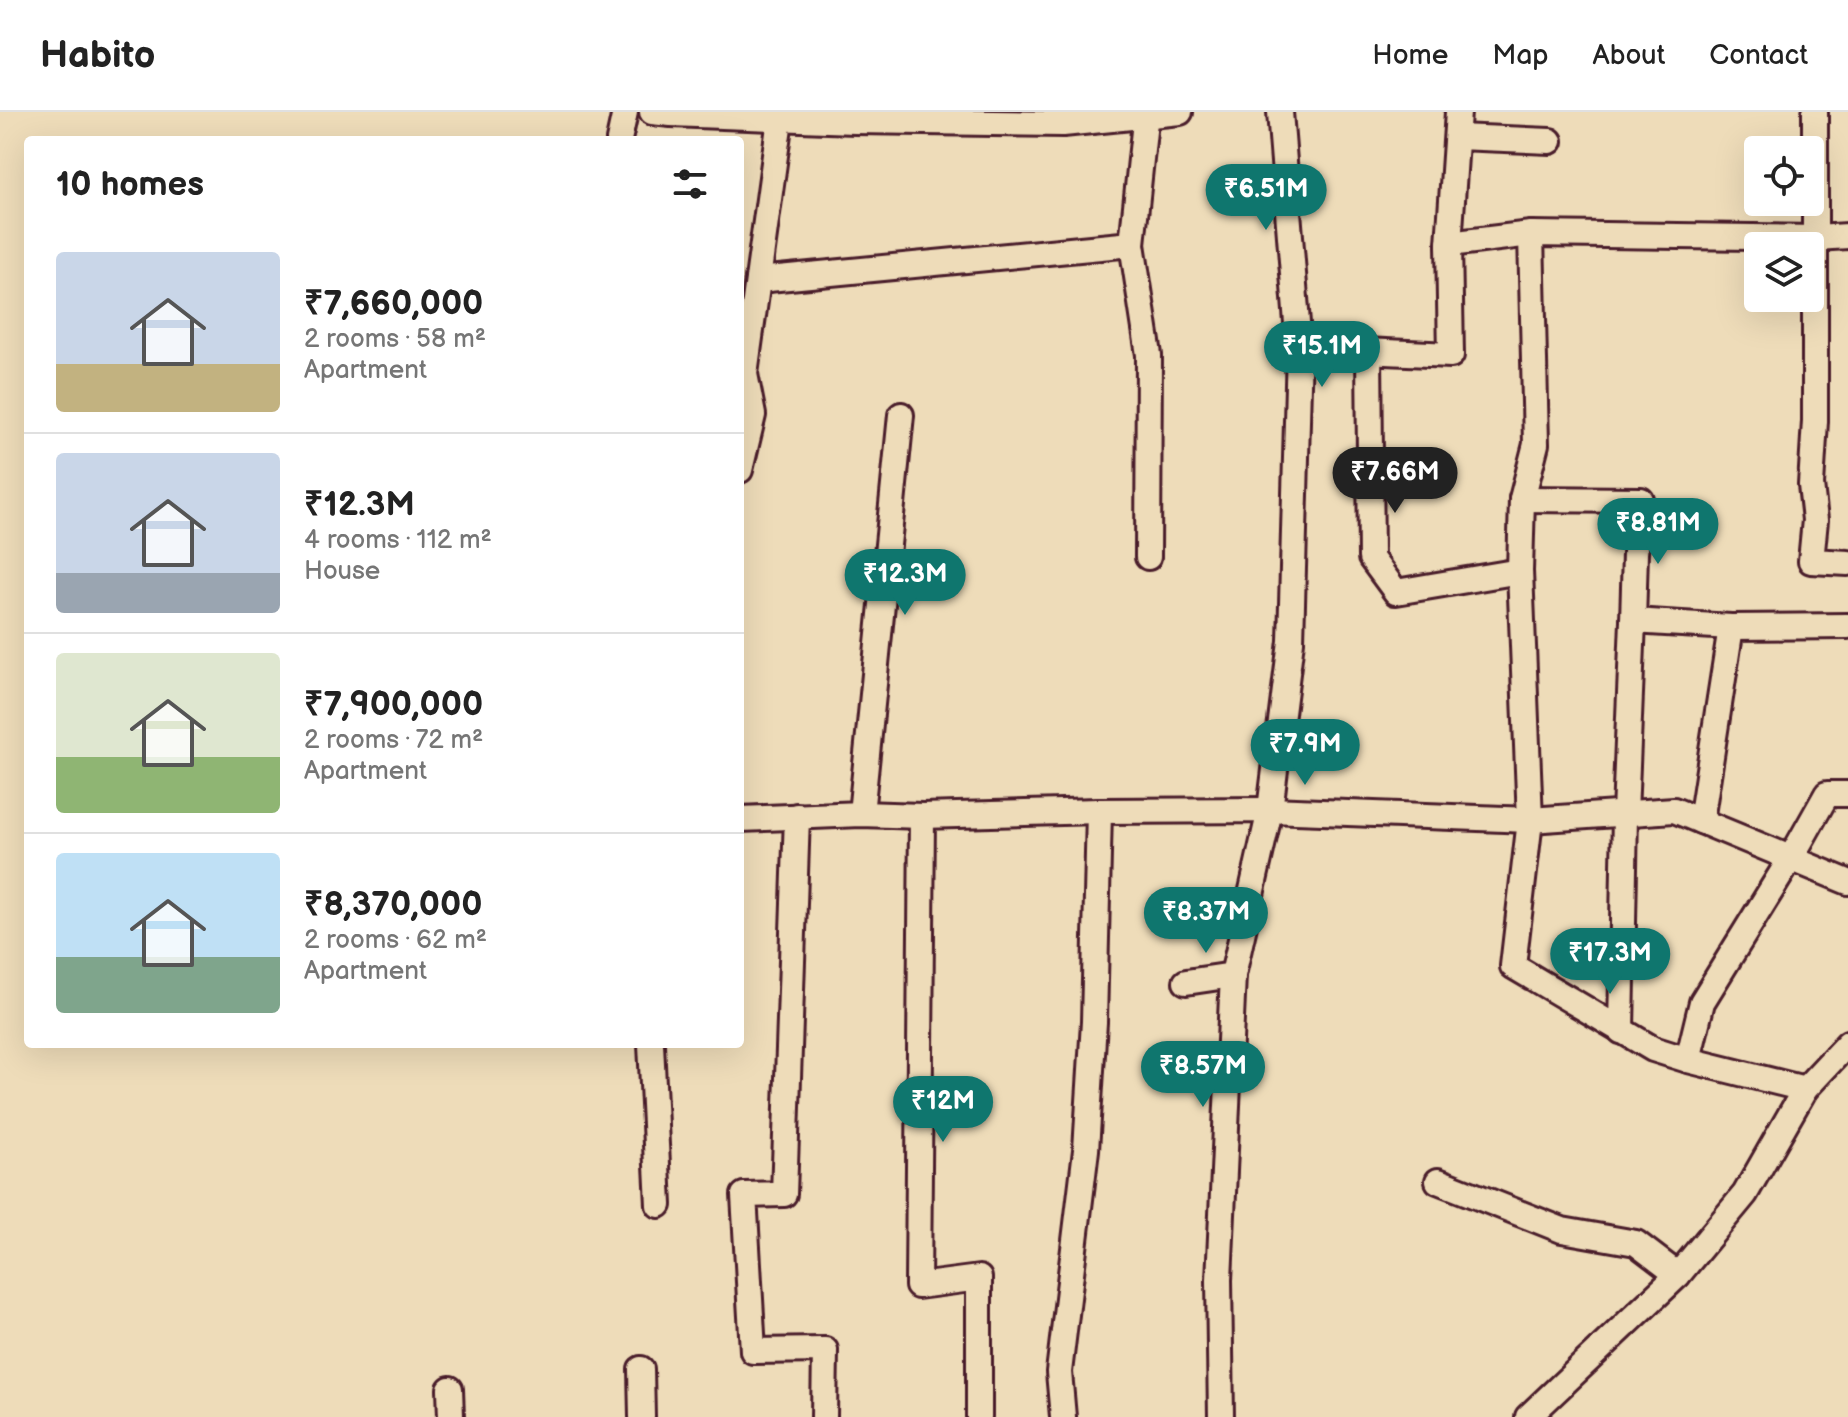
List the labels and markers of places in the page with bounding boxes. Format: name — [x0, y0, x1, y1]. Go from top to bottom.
pin: ₹6.51M — [1201, 164, 1331, 232]
pin: ₹15.1M — [1257, 321, 1387, 389]
pin: ₹7.66M — [1330, 447, 1460, 515]
pin: ₹8.81M — [1593, 498, 1723, 566]
pin: ₹12.3M — [840, 549, 970, 617]
pin: ₹7.9M — [1249, 719, 1361, 787]
pin: ₹8.37M — [1141, 887, 1271, 955]
pin: ₹17.3M — [1545, 928, 1675, 996]
pin: ₹8.57M — [1138, 1041, 1268, 1109]
pin: ₹12M — [896, 1076, 990, 1144]

